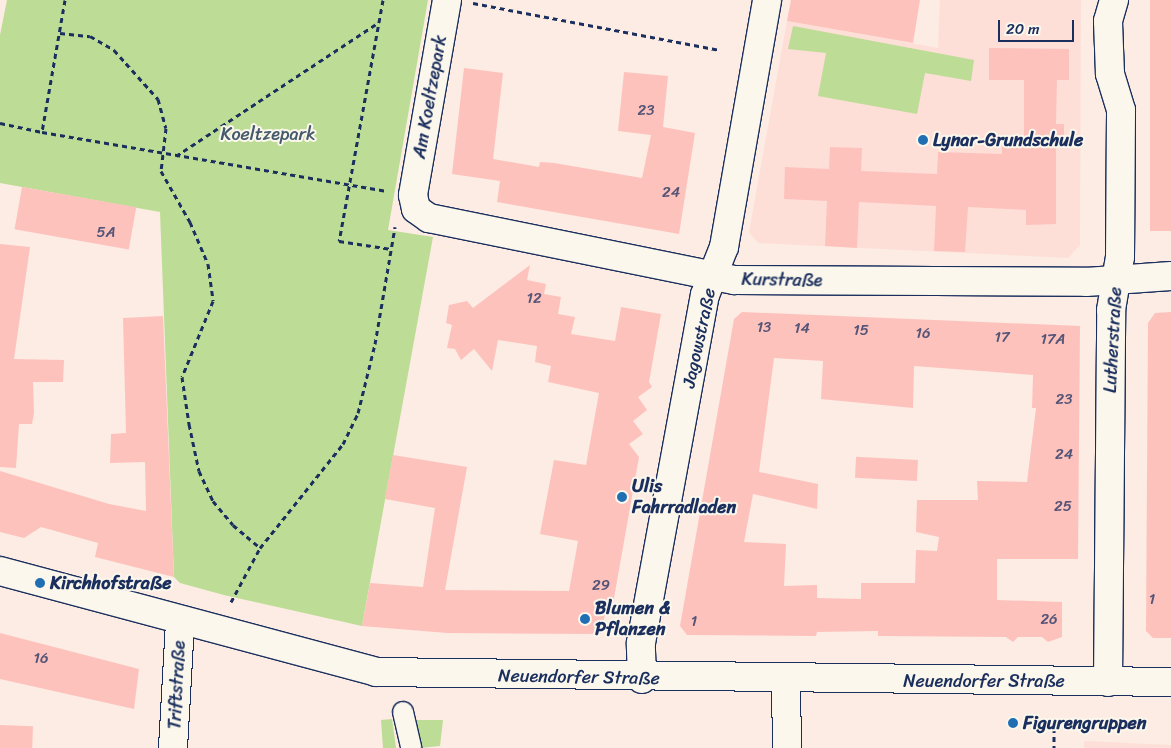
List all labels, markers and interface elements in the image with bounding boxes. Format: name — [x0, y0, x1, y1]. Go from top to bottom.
scale bar — [1001, 10, 1077, 42]
text: 20 m — [1006, 16, 1040, 42]
street label: Am Koeltzepark — [408, 33, 452, 161]
house number: 23 — [638, 102, 654, 120]
park label: Koeltzepark — [220, 123, 316, 145]
place label: Lynar-Grundschule — [933, 129, 1083, 151]
marker: Lynar-Grundschule — [917, 134, 929, 146]
house number: 24 — [662, 184, 680, 202]
house number: 5A — [96, 224, 116, 242]
street label: Kurstraße — [741, 268, 823, 292]
street label: Jagowstraße — [678, 286, 720, 390]
street label: Lutherstraße — [1099, 286, 1127, 394]
house number: 12 — [526, 290, 542, 308]
house number: 13 — [757, 319, 771, 337]
house number: 14 — [794, 320, 810, 338]
house number: 15 — [853, 322, 869, 340]
house number: 16 — [916, 325, 930, 343]
house number: 17 — [995, 329, 1009, 347]
house number: 17A — [1041, 331, 1065, 349]
house number: 23 — [1056, 391, 1072, 409]
house number: 24 — [1055, 446, 1073, 464]
place label: Ulis Fahrradladen — [632, 476, 736, 518]
marker: Ulis Fahrradladen — [616, 491, 628, 503]
house number: 25 — [1054, 498, 1072, 516]
place label: Kirchhofstraße — [50, 572, 171, 594]
marker: Kirchhofstraße — [34, 577, 46, 589]
house number: 29 — [592, 577, 610, 595]
house number: 1 — [1149, 591, 1155, 609]
place label: Blumen & Pflanzen — [595, 598, 670, 640]
house number: 26 — [1040, 611, 1058, 629]
marker: Blumen & Pflanzen — [579, 613, 591, 625]
house number: 1 — [691, 613, 697, 631]
street label: Triftstraße — [164, 640, 190, 730]
house number: 16 — [34, 650, 48, 668]
street label: Neuendorfer Straße — [498, 665, 660, 689]
street label: Neuendorfer Straße — [903, 670, 1065, 692]
place label: Figurengruppen — [1023, 712, 1146, 734]
marker: Figurengruppen — [1007, 717, 1019, 729]

